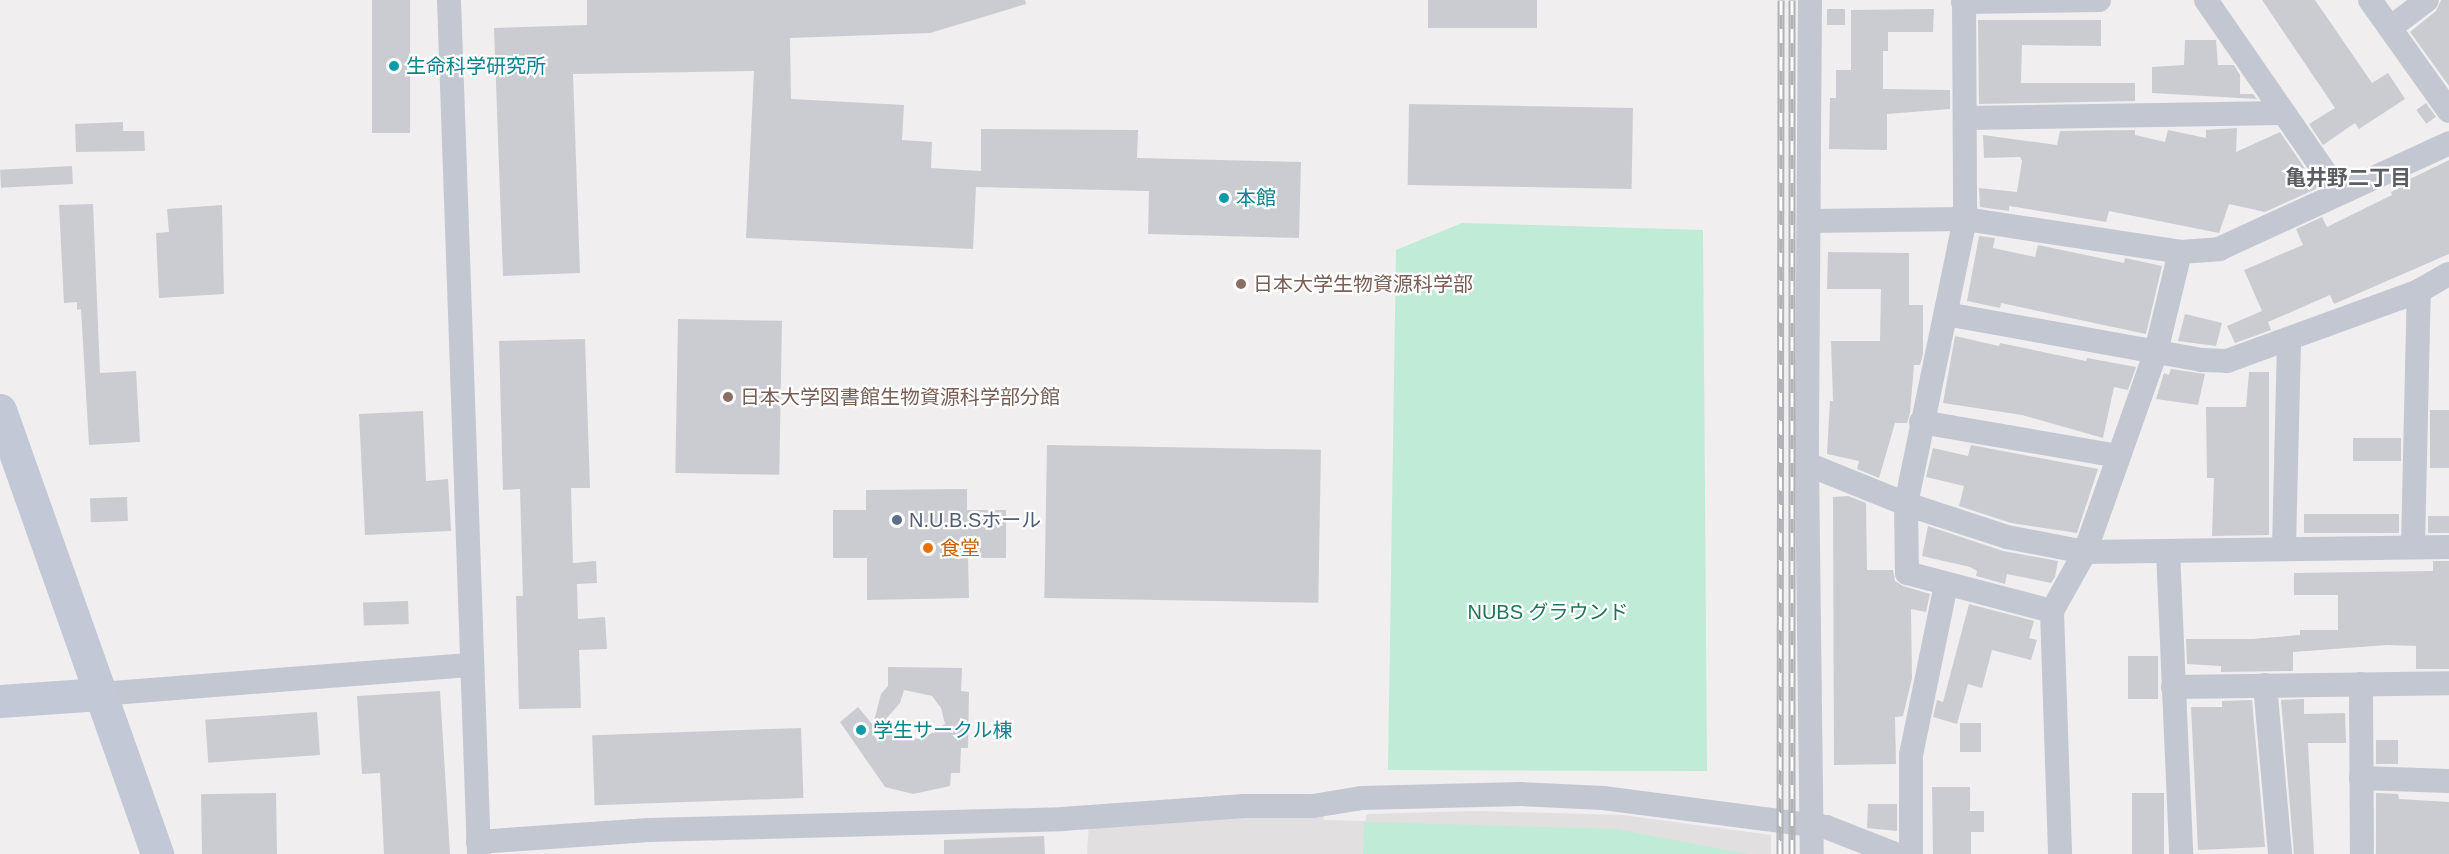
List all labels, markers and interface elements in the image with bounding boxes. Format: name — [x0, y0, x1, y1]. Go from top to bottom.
place label: 生命科学研究所 — [406, 54, 546, 78]
marker: 生命科学研究所 — [387, 59, 401, 73]
district label: 亀井野二丁目 — [2285, 165, 2411, 191]
place label: 本館 — [1236, 186, 1276, 210]
marker: 本館 — [1217, 191, 1231, 205]
place label: 日本大学生物資源科学部 — [1253, 272, 1473, 296]
marker: 日本大学生物資源科学部 — [1234, 277, 1248, 291]
place label: 日本大学図書館生物資源科学部分館 — [740, 385, 1060, 409]
marker: 日本大学図書館生物資源科学部分館 — [721, 390, 735, 404]
place label: N.U.B.Sホール — [909, 508, 1041, 532]
marker: N.U.B.Sホール — [890, 513, 904, 527]
place label: 食堂 — [940, 536, 980, 560]
marker: 食堂 — [921, 541, 935, 555]
park label: NUBS グラウンド — [1467, 600, 1629, 624]
place label: 学生サークル棟 — [873, 718, 1013, 742]
marker: 学生サークル棟 — [854, 723, 868, 737]

